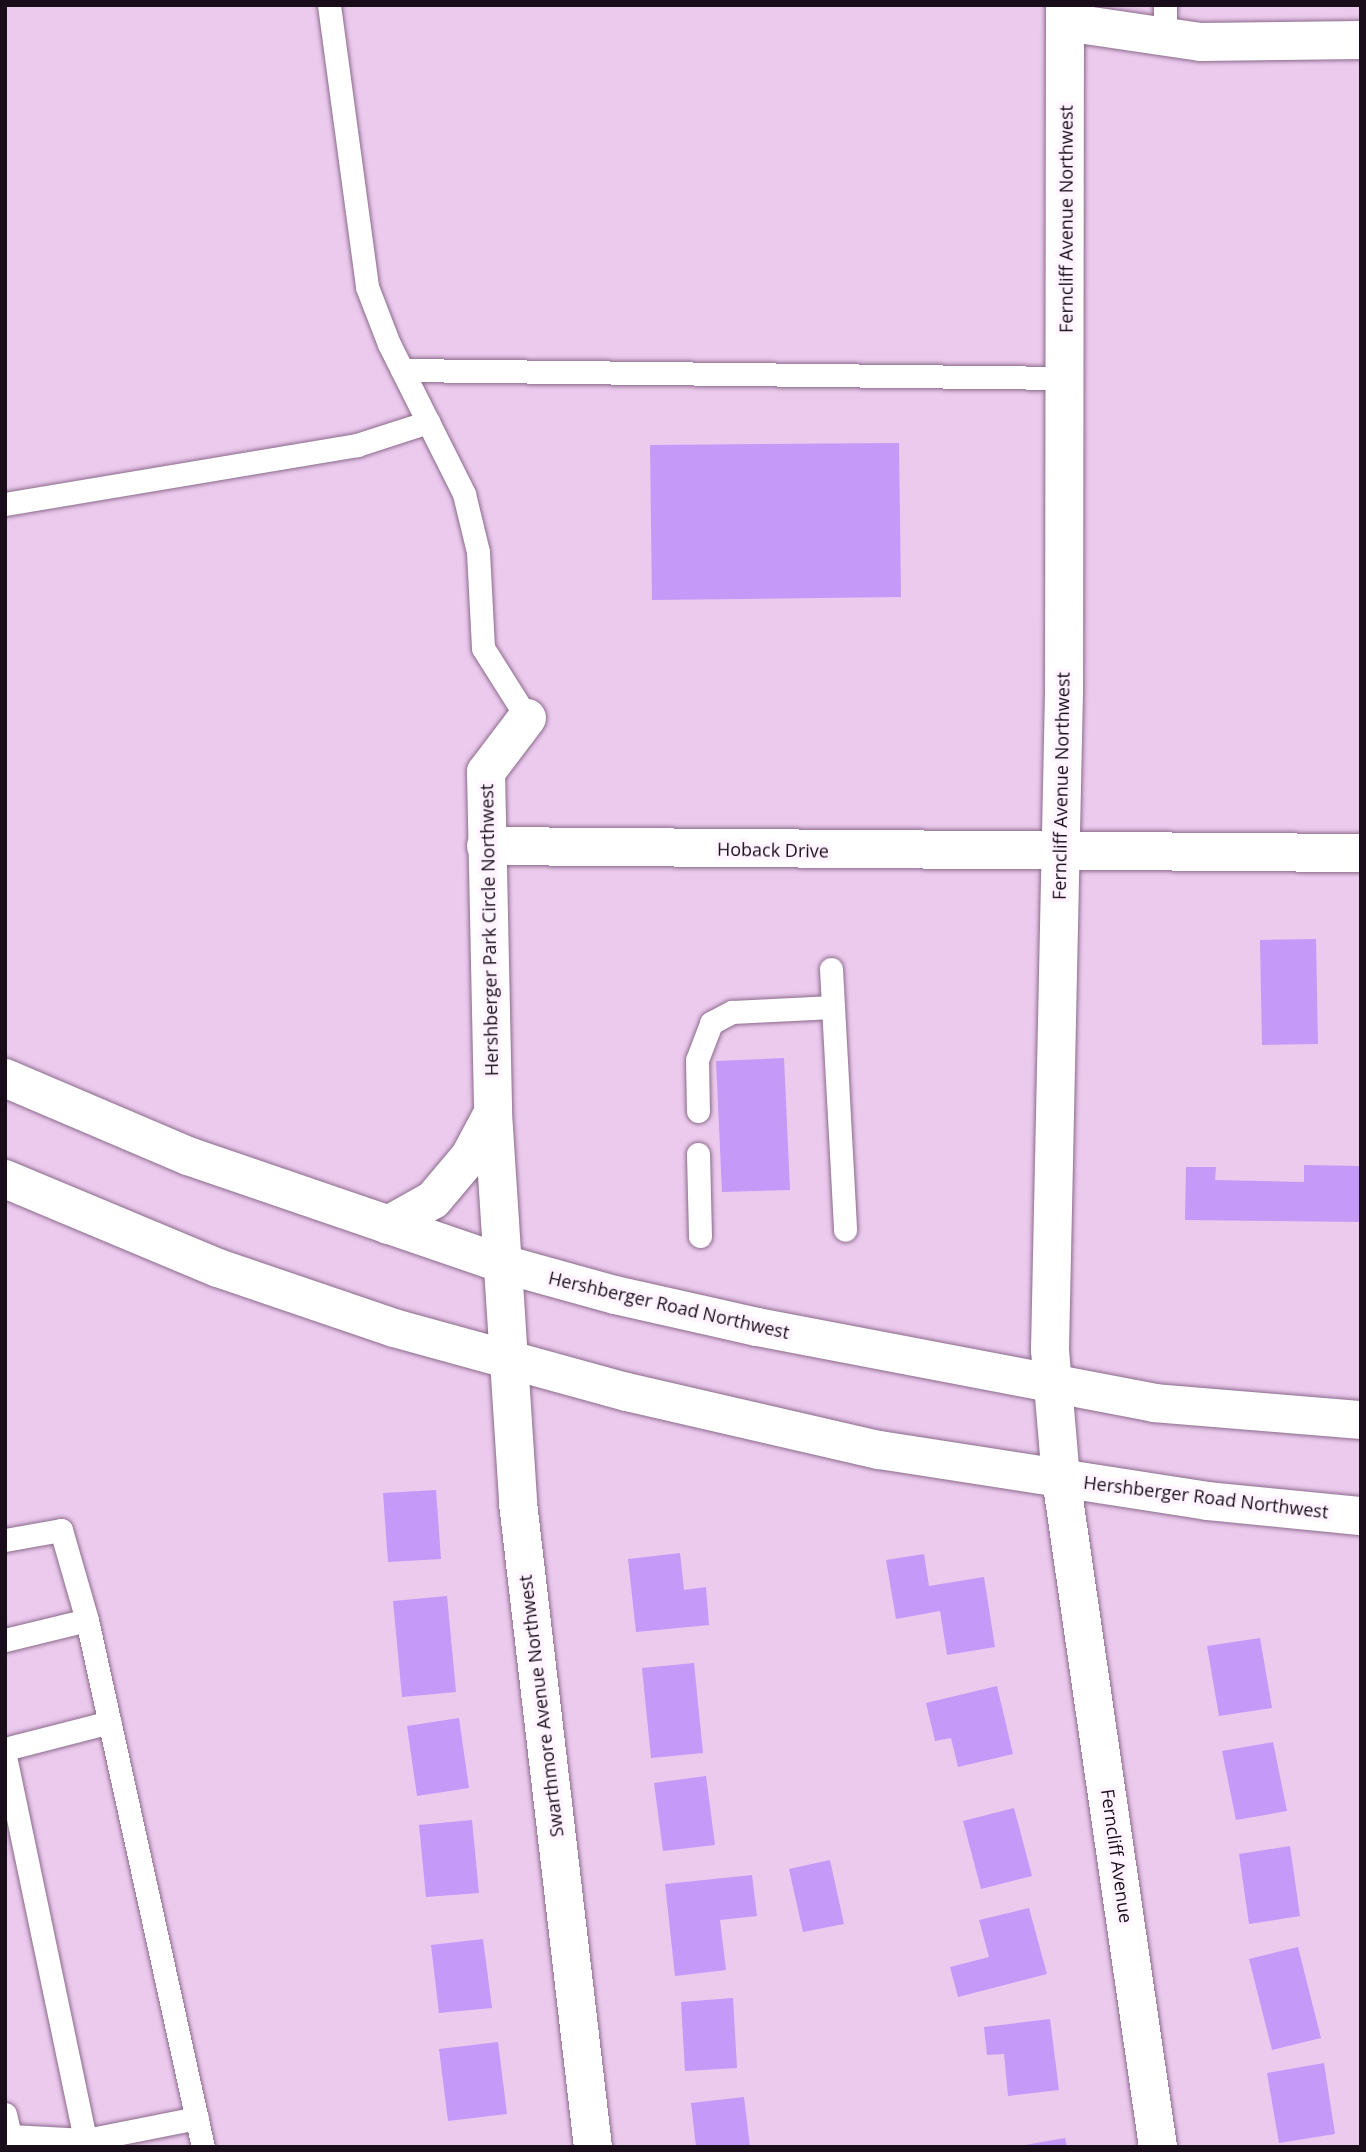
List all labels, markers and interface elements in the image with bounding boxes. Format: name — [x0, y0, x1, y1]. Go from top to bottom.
street label: Ferncliff Avenue Northwest — [1055, 105, 1077, 333]
street label: Ferncliff Avenue Northwest — [1048, 672, 1074, 900]
street label: Hershberger Park Circle Northwest — [476, 784, 502, 1076]
street label: Hoback Drive — [717, 838, 829, 862]
street label: Hershberger Road Northwest — [546, 1267, 792, 1343]
street label: Hershberger Road Northwest — [1082, 1471, 1330, 1523]
street label: Swarthmore Avenue Northwest — [514, 1574, 568, 1838]
street label: Ferncliff Avenue — [1097, 1788, 1137, 1924]

